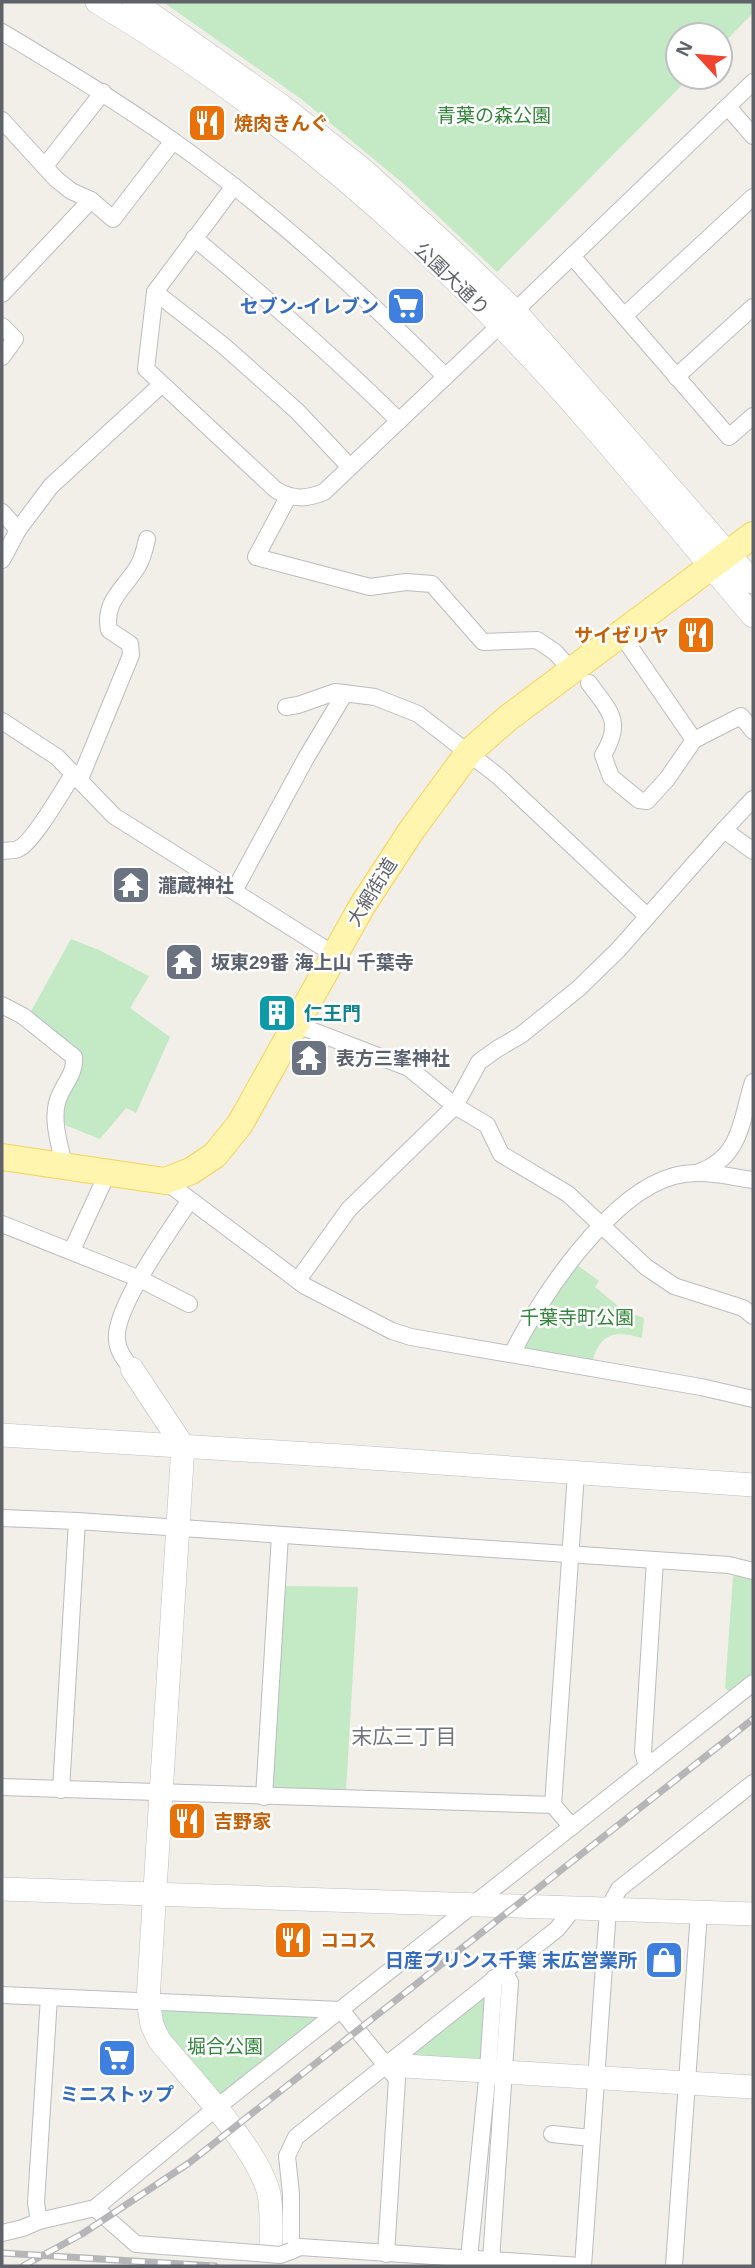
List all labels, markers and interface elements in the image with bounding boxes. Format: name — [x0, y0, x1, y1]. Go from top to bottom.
north arrow — [664, 21, 734, 91]
text: N — [672, 38, 697, 60]
restaurant icon: 焼肉きんぐ — [186, 102, 228, 144]
park label: 青葉の森公園 — [437, 105, 551, 126]
place label: 焼肉きんぐ — [234, 113, 329, 134]
street label: 公園大通り — [411, 238, 493, 320]
supermarket icon: セブン-イレブン — [385, 285, 427, 327]
place label: セブン-イレブン — [240, 296, 379, 317]
restaurant icon: サイゼリヤ — [675, 614, 717, 656]
place label: サイゼリヤ — [574, 625, 669, 646]
street label: 大網街道 — [343, 854, 401, 930]
temple icon: 瀧蔵神社 — [110, 864, 152, 906]
place label: 瀧蔵神社 — [158, 875, 234, 896]
temple icon: 坂東29番 海上山 千葉寺 — [163, 941, 205, 983]
place label: 坂東29番 海上山 千葉寺 — [211, 952, 414, 973]
building icon: 仁王門 — [256, 992, 298, 1034]
place label: 仁王門 — [304, 1003, 361, 1024]
temple icon: 表方三峯神社 — [288, 1037, 330, 1079]
place label: 表方三峯神社 — [336, 1048, 450, 1069]
park label: 千葉寺町公園 — [520, 1307, 634, 1328]
district label: 末広三丁目 — [352, 1725, 457, 1748]
restaurant icon: 吉野家 — [166, 1800, 208, 1842]
place label: 吉野家 — [214, 1811, 271, 1832]
restaurant icon: ココス — [272, 1919, 314, 1961]
place label: ココス — [320, 1930, 377, 1951]
shop icon: 日産プリンス千葉 末広営業所 — [643, 1939, 685, 1981]
place label: 日産プリンス千葉 末広営業所 — [385, 1950, 637, 1971]
park label: 堀合公園 — [187, 2036, 263, 2057]
supermarket icon: ミニストップ — [96, 2037, 138, 2079]
place label: ミニストップ — [60, 2084, 174, 2105]

